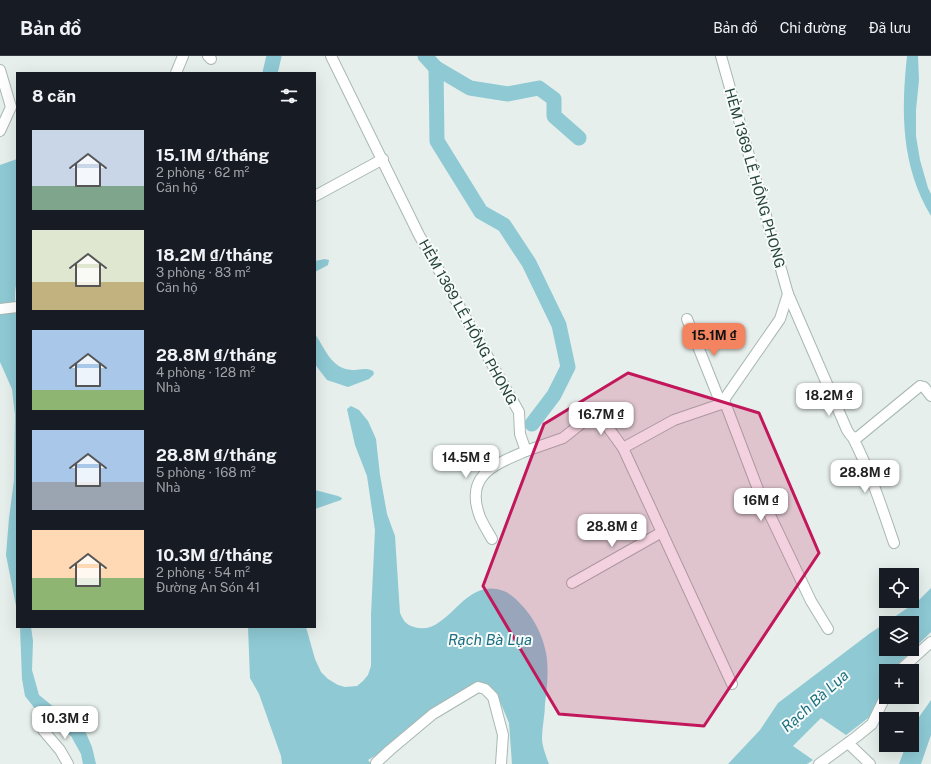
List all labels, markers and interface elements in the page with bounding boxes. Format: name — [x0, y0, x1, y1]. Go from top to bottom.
text: Bản đồ — [20, 17, 81, 39]
text: Bản đồ — [713, 20, 758, 36]
text: Chỉ đường — [780, 20, 847, 36]
text: Đã lưu — [869, 20, 911, 36]
icon: filters — [278, 85, 300, 107]
street label: HẺM 1369 LÊ HỒNG PHONG — [722, 85, 791, 270]
text: 8 căn — [32, 86, 76, 106]
text: 15.1M ₫/tháng — [156, 145, 269, 165]
icon: home — [64, 146, 112, 194]
text: 2 phòng · 62 m² — [156, 165, 249, 180]
text: Căn hộ — [156, 180, 198, 195]
street label: HẺM 1369 LÊ HỒNG PHONG — [416, 235, 523, 407]
text: 18.2M ₫/tháng — [156, 245, 273, 265]
icon: home — [64, 246, 112, 294]
text: 3 phòng · 83 m² — [156, 265, 250, 280]
text: Căn hộ — [156, 280, 198, 295]
pin: 15.1M ₫ — [677, 323, 751, 357]
text: 15.1M ₫ — [691, 328, 737, 343]
text: 28.8M ₫/tháng — [156, 345, 277, 365]
icon: home — [64, 346, 112, 394]
text: 4 phòng · 128 m² — [156, 365, 255, 380]
text: Nhà — [156, 380, 180, 395]
pin: 18.2M ₫ — [792, 383, 866, 417]
text: 18.2M ₫ — [805, 388, 853, 403]
pin: 16.7M ₫ — [564, 402, 638, 436]
text: 16.7M ₫ — [578, 407, 624, 422]
text: 28.8M ₫/tháng — [156, 445, 277, 465]
pin: 14.5M ₫ — [429, 445, 503, 479]
icon: home — [64, 446, 112, 494]
text: 14.5M ₫ — [442, 450, 490, 465]
pin: 28.8M ₫ — [828, 460, 902, 494]
text: 5 phòng · 168 m² — [156, 465, 256, 480]
text: 28.8M ₫ — [839, 465, 891, 480]
text: Nhà — [156, 480, 180, 495]
pin: 16M ₫ — [733, 488, 789, 522]
text: 16M ₫ — [743, 493, 779, 508]
pin: 28.8M ₫ — [575, 514, 649, 548]
text: 28.8M ₫ — [586, 519, 638, 534]
text: 10.3M ₫/tháng — [156, 545, 273, 565]
icon: home — [64, 546, 112, 594]
text: 2 phòng · 54 m² — [156, 565, 250, 580]
map controls — [879, 568, 919, 752]
button: locate — [879, 568, 919, 608]
text: Đường An Són 41 — [156, 580, 260, 595]
button: layers — [879, 616, 919, 656]
water label: Rạch Bà Lụa — [448, 631, 532, 648]
button: + — [879, 664, 919, 704]
water label: Rạch Bà Lụa — [778, 666, 852, 735]
pin: 10.3M ₫ — [28, 706, 102, 740]
text: 10.3M ₫ — [41, 711, 89, 726]
button: − — [879, 712, 919, 752]

